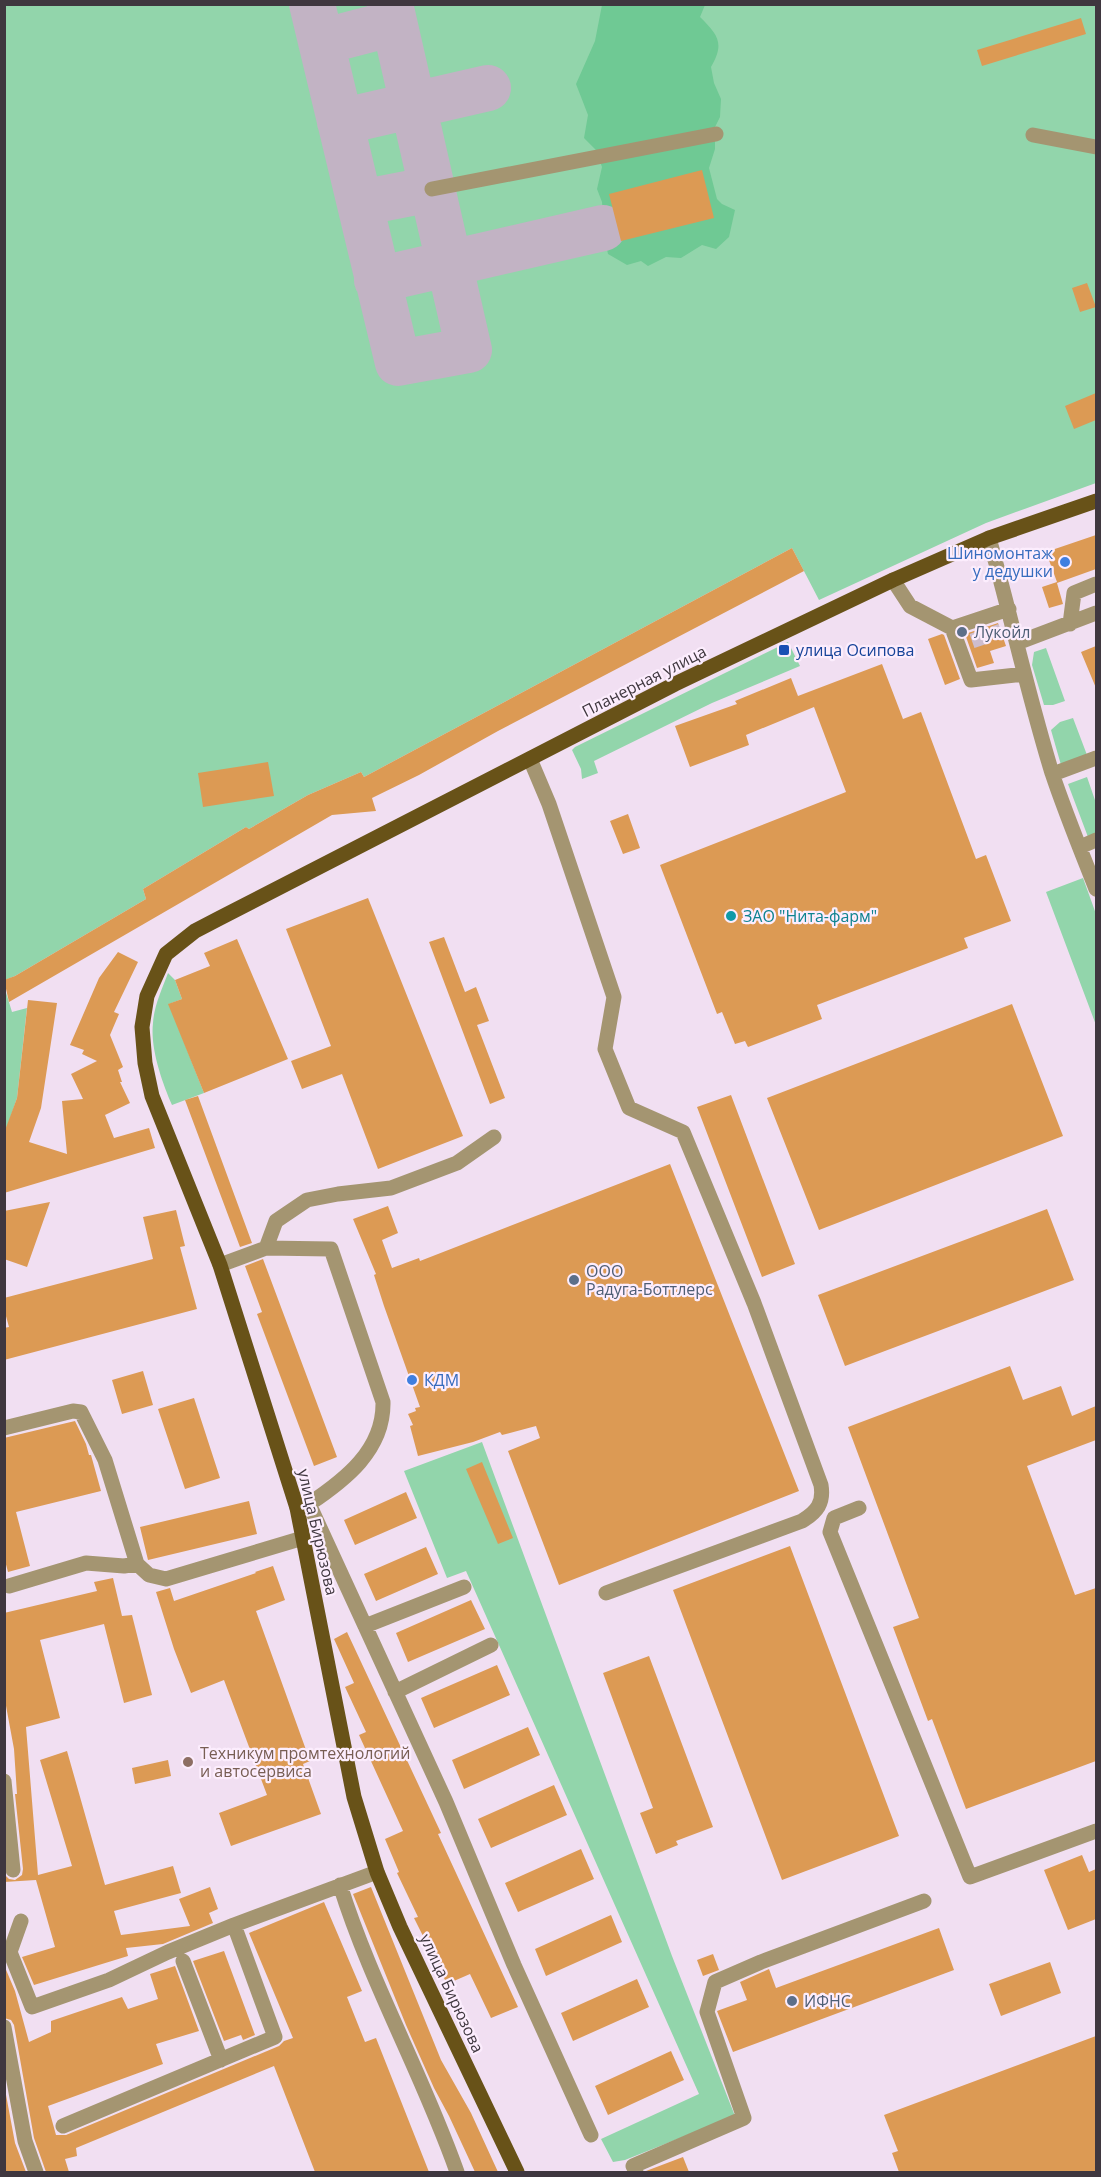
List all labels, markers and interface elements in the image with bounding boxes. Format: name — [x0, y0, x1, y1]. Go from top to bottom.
place label: Шиномонтаж у дедушки — [947, 542, 1053, 582]
marker: Шиномонтаж у дедушки — [1058, 555, 1072, 569]
place label: Лукойл — [974, 621, 1030, 643]
marker: Лукойл — [955, 625, 969, 639]
place label: улица Осипова — [796, 639, 914, 661]
street label: Планерная улица — [578, 640, 710, 722]
marker: улица Осипова — [777, 643, 791, 657]
place label: ЗАО "Нита-фарм" — [743, 905, 877, 927]
marker: ЗАО "Нита-фарм" — [724, 909, 738, 923]
place label: ООО Радуга-Боттлерс — [586, 1260, 713, 1300]
marker: ООО Радуга-Боттлерс — [567, 1273, 581, 1287]
place label: КДМ — [424, 1369, 459, 1391]
marker: КДМ — [405, 1373, 419, 1387]
street label: улица Бирюзова — [293, 1467, 343, 1597]
place label: Техникум промтехнологий и автосервиса — [200, 1742, 410, 1782]
marker: Техникум промтехнологий и автосервиса — [181, 1755, 195, 1769]
street label: улица Бирюзова — [415, 1930, 489, 2056]
place label: ИФНС — [804, 1990, 851, 2012]
marker: ИФНС — [785, 1994, 799, 2008]

